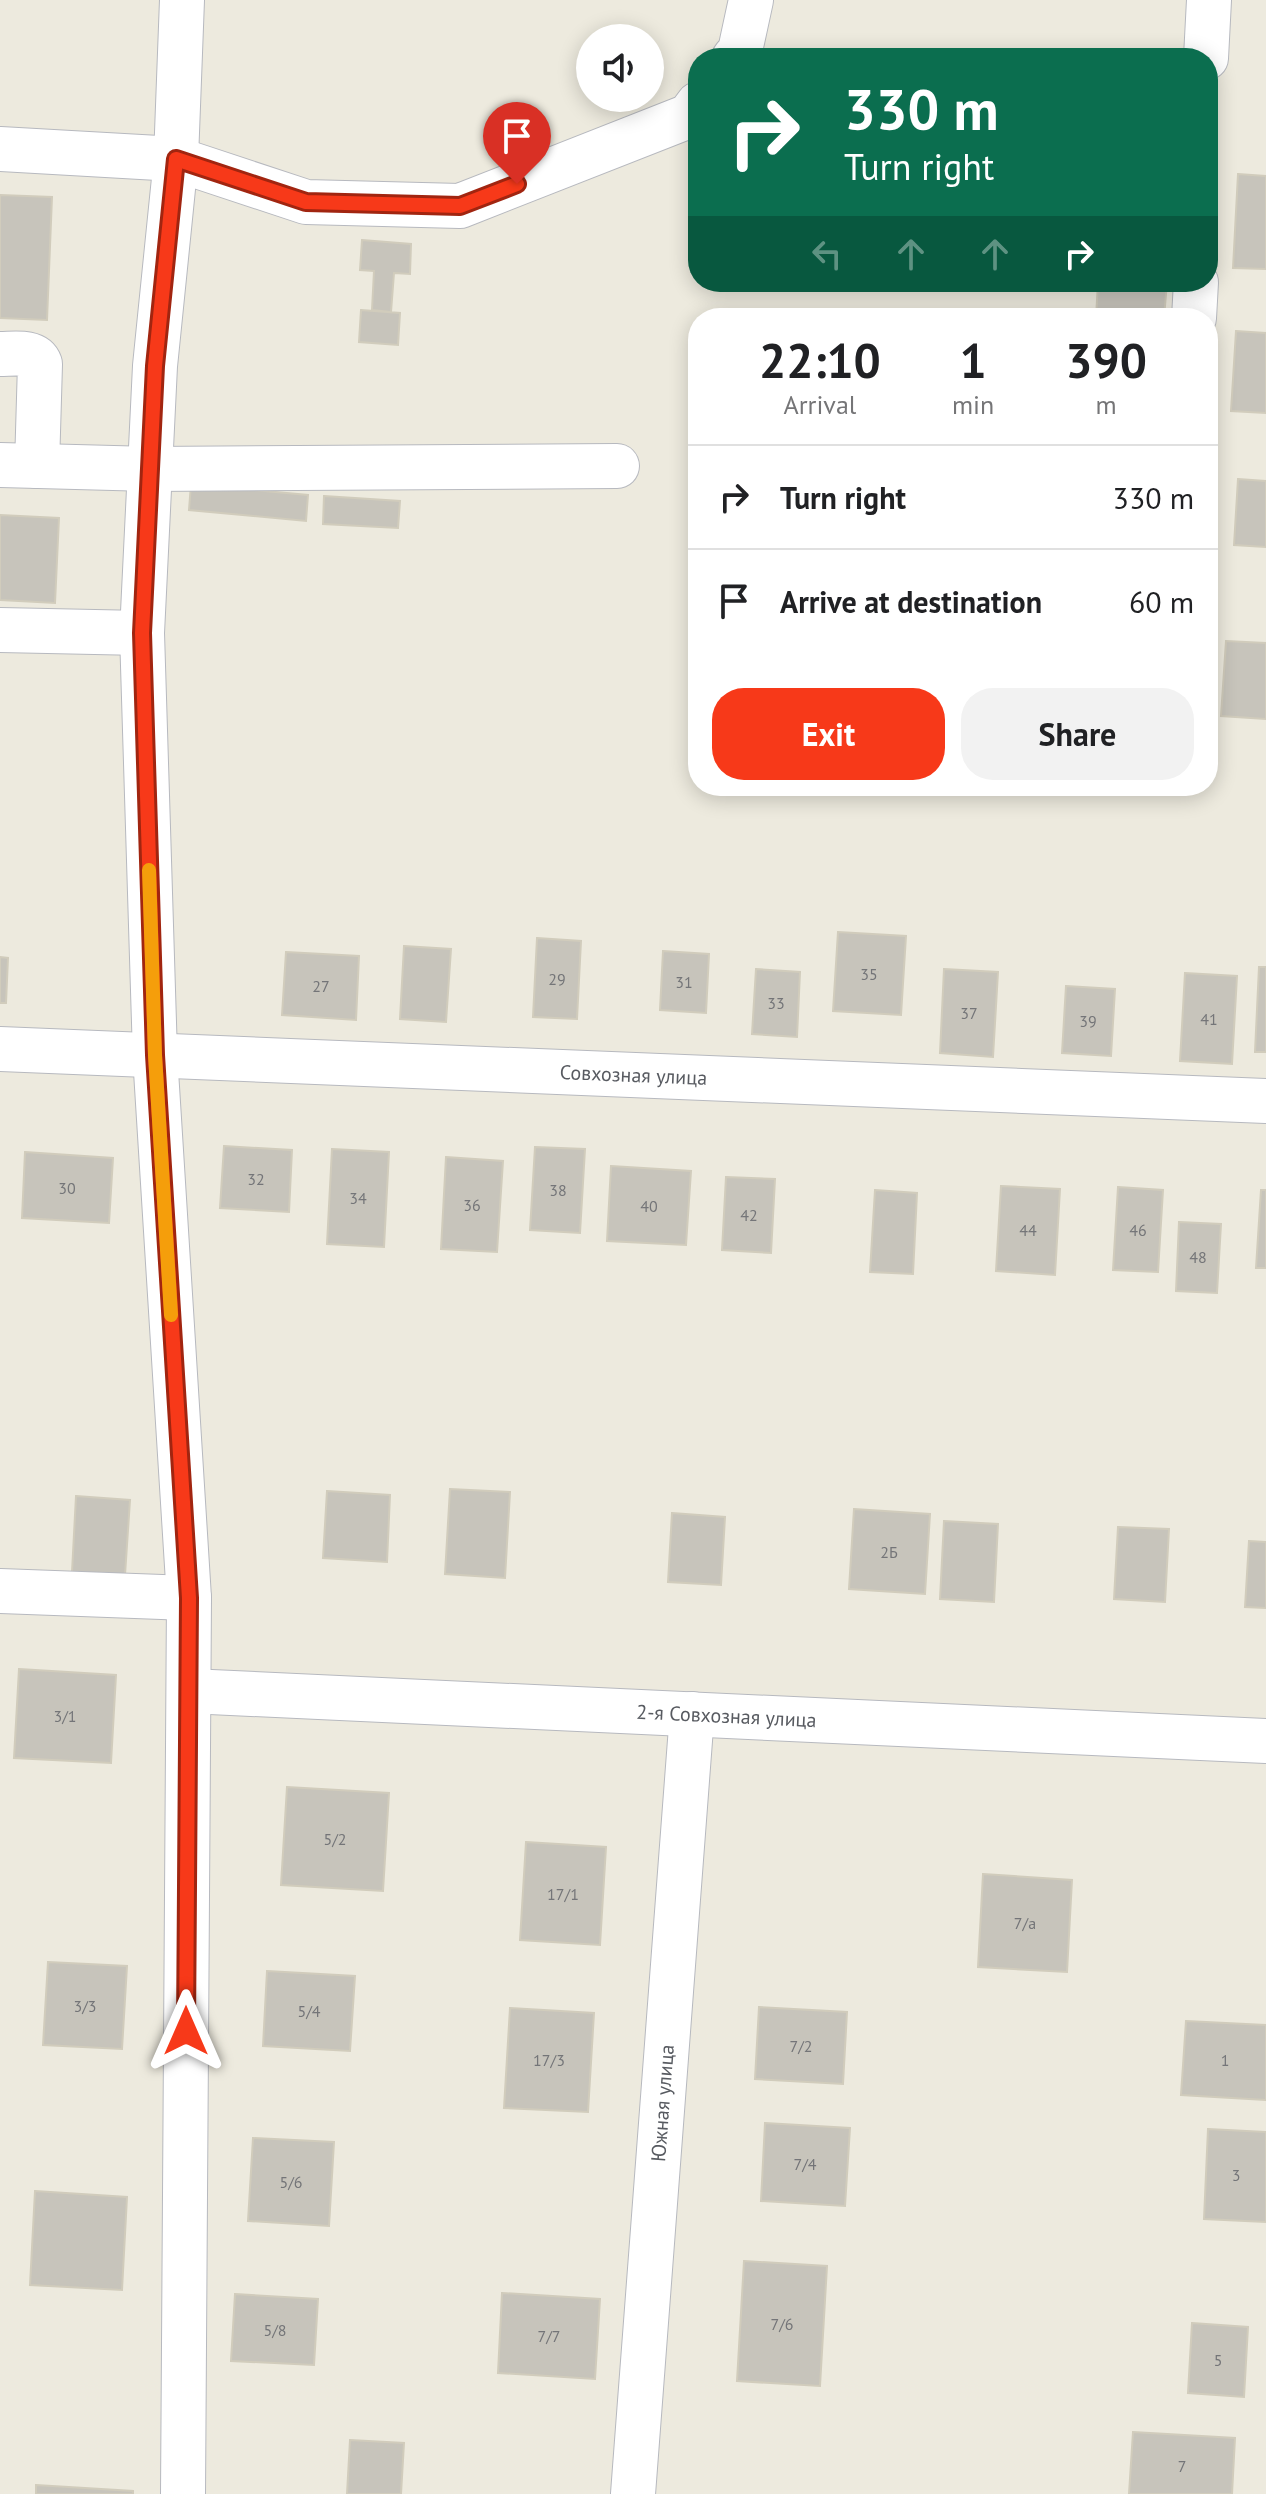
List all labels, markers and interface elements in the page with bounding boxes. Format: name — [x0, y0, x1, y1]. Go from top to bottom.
map controls — [576, 24, 664, 112]
button: sound — [576, 24, 664, 112]
text: 330 m — [844, 73, 999, 145]
icon: right — [712, 80, 816, 184]
pin — [483, 102, 551, 184]
icon: arrive — [495, 114, 539, 158]
text: Turn right — [844, 143, 994, 190]
icon: left — [805, 232, 849, 276]
icon: ahead — [889, 232, 933, 276]
icon: ahead — [973, 232, 1017, 276]
icon: right — [1057, 232, 1101, 276]
text: 22:10 — [759, 329, 881, 391]
text: 1 — [959, 329, 987, 391]
text: 390 — [1065, 329, 1147, 391]
text: Arrival — [784, 388, 856, 421]
text: min — [952, 388, 994, 421]
text: m — [1096, 388, 1117, 421]
icon: right — [712, 475, 756, 519]
text: Turn right — [780, 478, 906, 517]
text: 330 m — [1113, 478, 1194, 517]
icon: arrive — [712, 579, 756, 623]
text: Arrive at destination — [780, 582, 1042, 621]
text: 60 m — [1129, 582, 1194, 621]
button: Exit — [712, 688, 945, 780]
button: Share — [961, 688, 1194, 780]
house number: 35 — [860, 964, 878, 984]
house number: 29 — [548, 969, 566, 989]
house number: 31 — [675, 972, 693, 992]
house number: 27 — [312, 976, 330, 996]
house number: 33 — [767, 993, 785, 1013]
house number: 37 — [960, 1003, 978, 1023]
house number: 41 — [1200, 1009, 1218, 1029]
house number: 39 — [1079, 1011, 1097, 1031]
street label: Совхозная улица — [559, 1059, 708, 1091]
house number: 32 — [247, 1169, 265, 1189]
house number: 30 — [58, 1178, 76, 1198]
house number: 38 — [549, 1180, 567, 1200]
house number: 34 — [349, 1188, 367, 1208]
house number: 36 — [463, 1195, 481, 1215]
house number: 40 — [640, 1196, 658, 1216]
house number: 42 — [740, 1205, 758, 1225]
house number: 44 — [1019, 1220, 1037, 1240]
house number: 46 — [1129, 1220, 1147, 1240]
house number: 48 — [1189, 1247, 1207, 1267]
house number: 2Б — [880, 1542, 898, 1562]
street label: 2-я Совхозная улица — [636, 1699, 817, 1733]
house number: 3/1 — [53, 1706, 77, 1726]
house number: 5/2 — [323, 1829, 347, 1849]
house number: 17/1 — [547, 1884, 579, 1904]
house number: 7/а — [1014, 1913, 1036, 1933]
position arrow — [144, 1989, 228, 2073]
house number: 3/3 — [73, 1996, 97, 2016]
house number: 5/4 — [297, 2001, 321, 2021]
house number: 7/2 — [789, 2036, 813, 2056]
street label: Южная улица — [645, 2044, 680, 2163]
house number: 17/3 — [533, 2050, 565, 2070]
house number: 1 — [1221, 2050, 1229, 2070]
house number: 7/4 — [793, 2154, 817, 2174]
house number: 3 — [1232, 2165, 1240, 2185]
house number: 5/6 — [279, 2172, 303, 2192]
house number: 7/6 — [770, 2314, 794, 2334]
house number: 5/8 — [263, 2320, 287, 2340]
house number: 7/7 — [537, 2326, 561, 2346]
house number: 5 — [1214, 2350, 1222, 2370]
house number: 7 — [1178, 2456, 1186, 2476]

